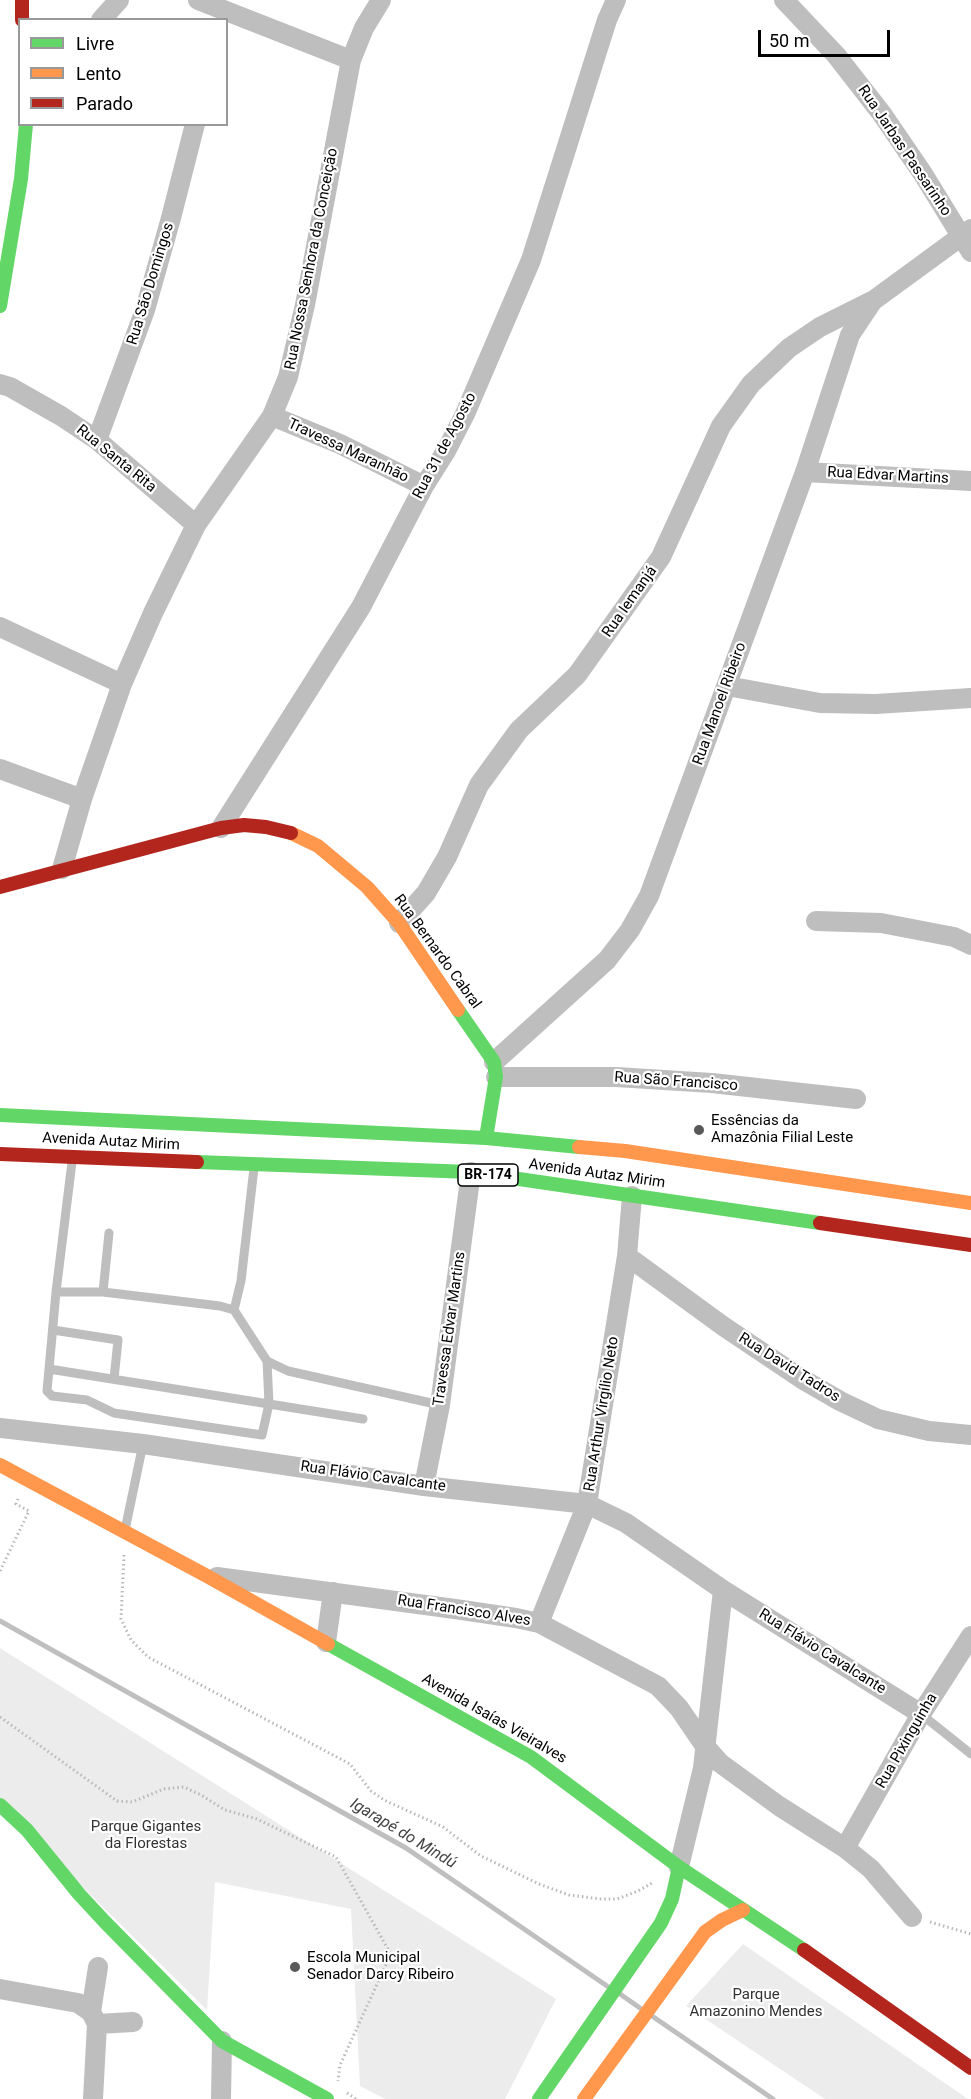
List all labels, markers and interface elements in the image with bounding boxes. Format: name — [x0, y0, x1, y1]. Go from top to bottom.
legend — [18, 18, 228, 126]
scale bar — [761, 18, 893, 56]
text: 50 m — [769, 30, 809, 51]
text: Livre — [76, 33, 114, 54]
text: Lento — [76, 63, 121, 84]
street label: Rua Jarbas Passarinho — [853, 82, 955, 220]
text: Parado — [76, 93, 133, 114]
street label: Rua Nossa Senhora da Conceição — [282, 147, 342, 371]
street label: Rua São Domingos — [124, 221, 178, 347]
street label: Rua 31 de Agosto — [409, 390, 481, 502]
street label: Travessa Maranhão — [285, 415, 411, 487]
street label: Rua Santa Rita — [72, 421, 160, 497]
street label: Rua Edvar Martins — [827, 464, 949, 488]
street label: Rua Iemanjá — [599, 563, 661, 641]
street label: Rua Manoel Ribeiro — [689, 640, 751, 768]
street label: Rua Bernardo Cabral — [390, 891, 484, 1013]
street label: Rua São Francisco — [614, 1069, 738, 1095]
place label: Essências da Amazônia Filial Leste — [711, 1112, 853, 1147]
marker: Essências da Amazônia Filial Leste — [692, 1123, 706, 1137]
street label: Avenida Autaz Mirim — [42, 1129, 180, 1155]
street label: Avenida Autaz Mirim — [528, 1156, 666, 1192]
road number: BR-174 — [458, 1164, 518, 1186]
street label: Travessa Edvar Martins — [430, 1251, 470, 1407]
street label: Rua David Tadros — [735, 1330, 843, 1406]
street label: Rua Arthur Virgílio Neto — [581, 1335, 623, 1493]
street label: Rua Flávio Cavalcante — [299, 1458, 447, 1496]
street label: Rua Francisco Alves — [396, 1592, 532, 1630]
street label: Rua Flávio Cavalcante — [755, 1606, 889, 1698]
street label: Avenida Isaías Vieiralves — [418, 1670, 570, 1768]
street label: Rua Pixinguinha — [872, 1690, 942, 1792]
water label: Igarapé do Mindú — [346, 1795, 460, 1873]
park label: Parque Gigantes da Florestas — [91, 1818, 201, 1853]
place label: Escola Municipal Senador Darcy Ribeiro — [307, 1949, 454, 1984]
marker: Escola Municipal Senador Darcy Ribeiro — [288, 1960, 302, 1974]
park label: Parque Amazonino Mendes — [690, 1986, 822, 2021]

